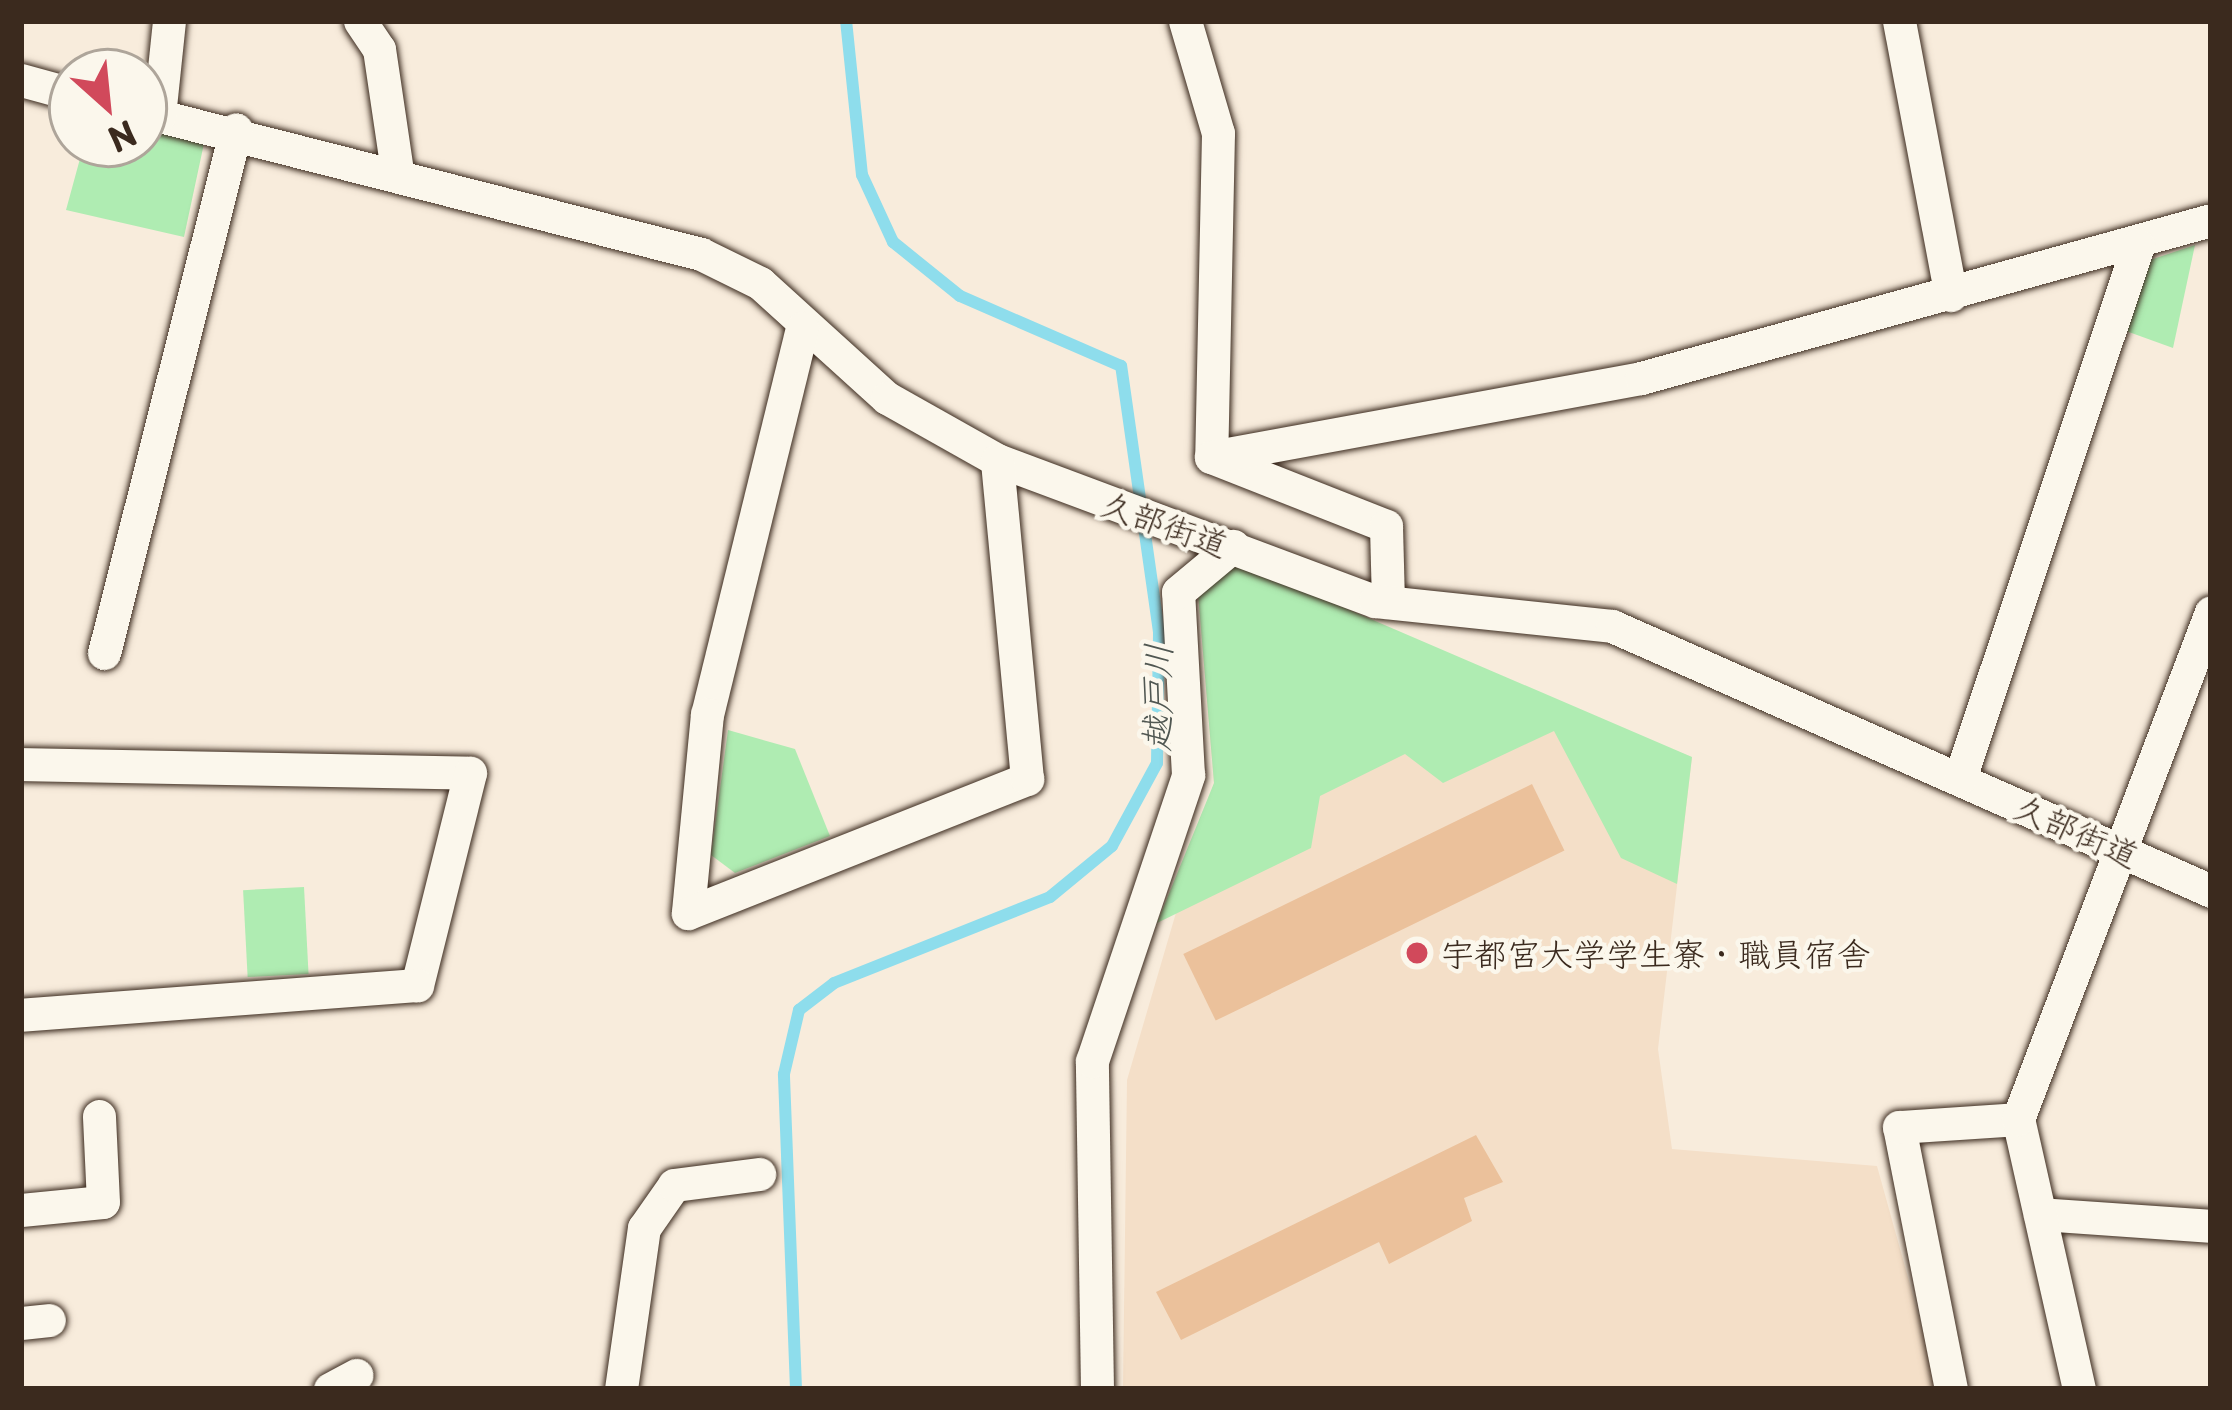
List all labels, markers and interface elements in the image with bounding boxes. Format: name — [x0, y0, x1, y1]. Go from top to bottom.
north arrow — [48, 48, 168, 168]
text: N — [100, 109, 146, 166]
street label: 久部街道 — [1096, 482, 1234, 564]
water label: 越戸川 — [1133, 643, 1179, 751]
street label: 久部街道 — [2009, 785, 2145, 875]
place label: 宇都宮大学学生寮・職員宿舎 — [1441, 933, 1870, 973]
marker: 宇都宮大学学生寮・職員宿舎 — [1404, 940, 1430, 966]

